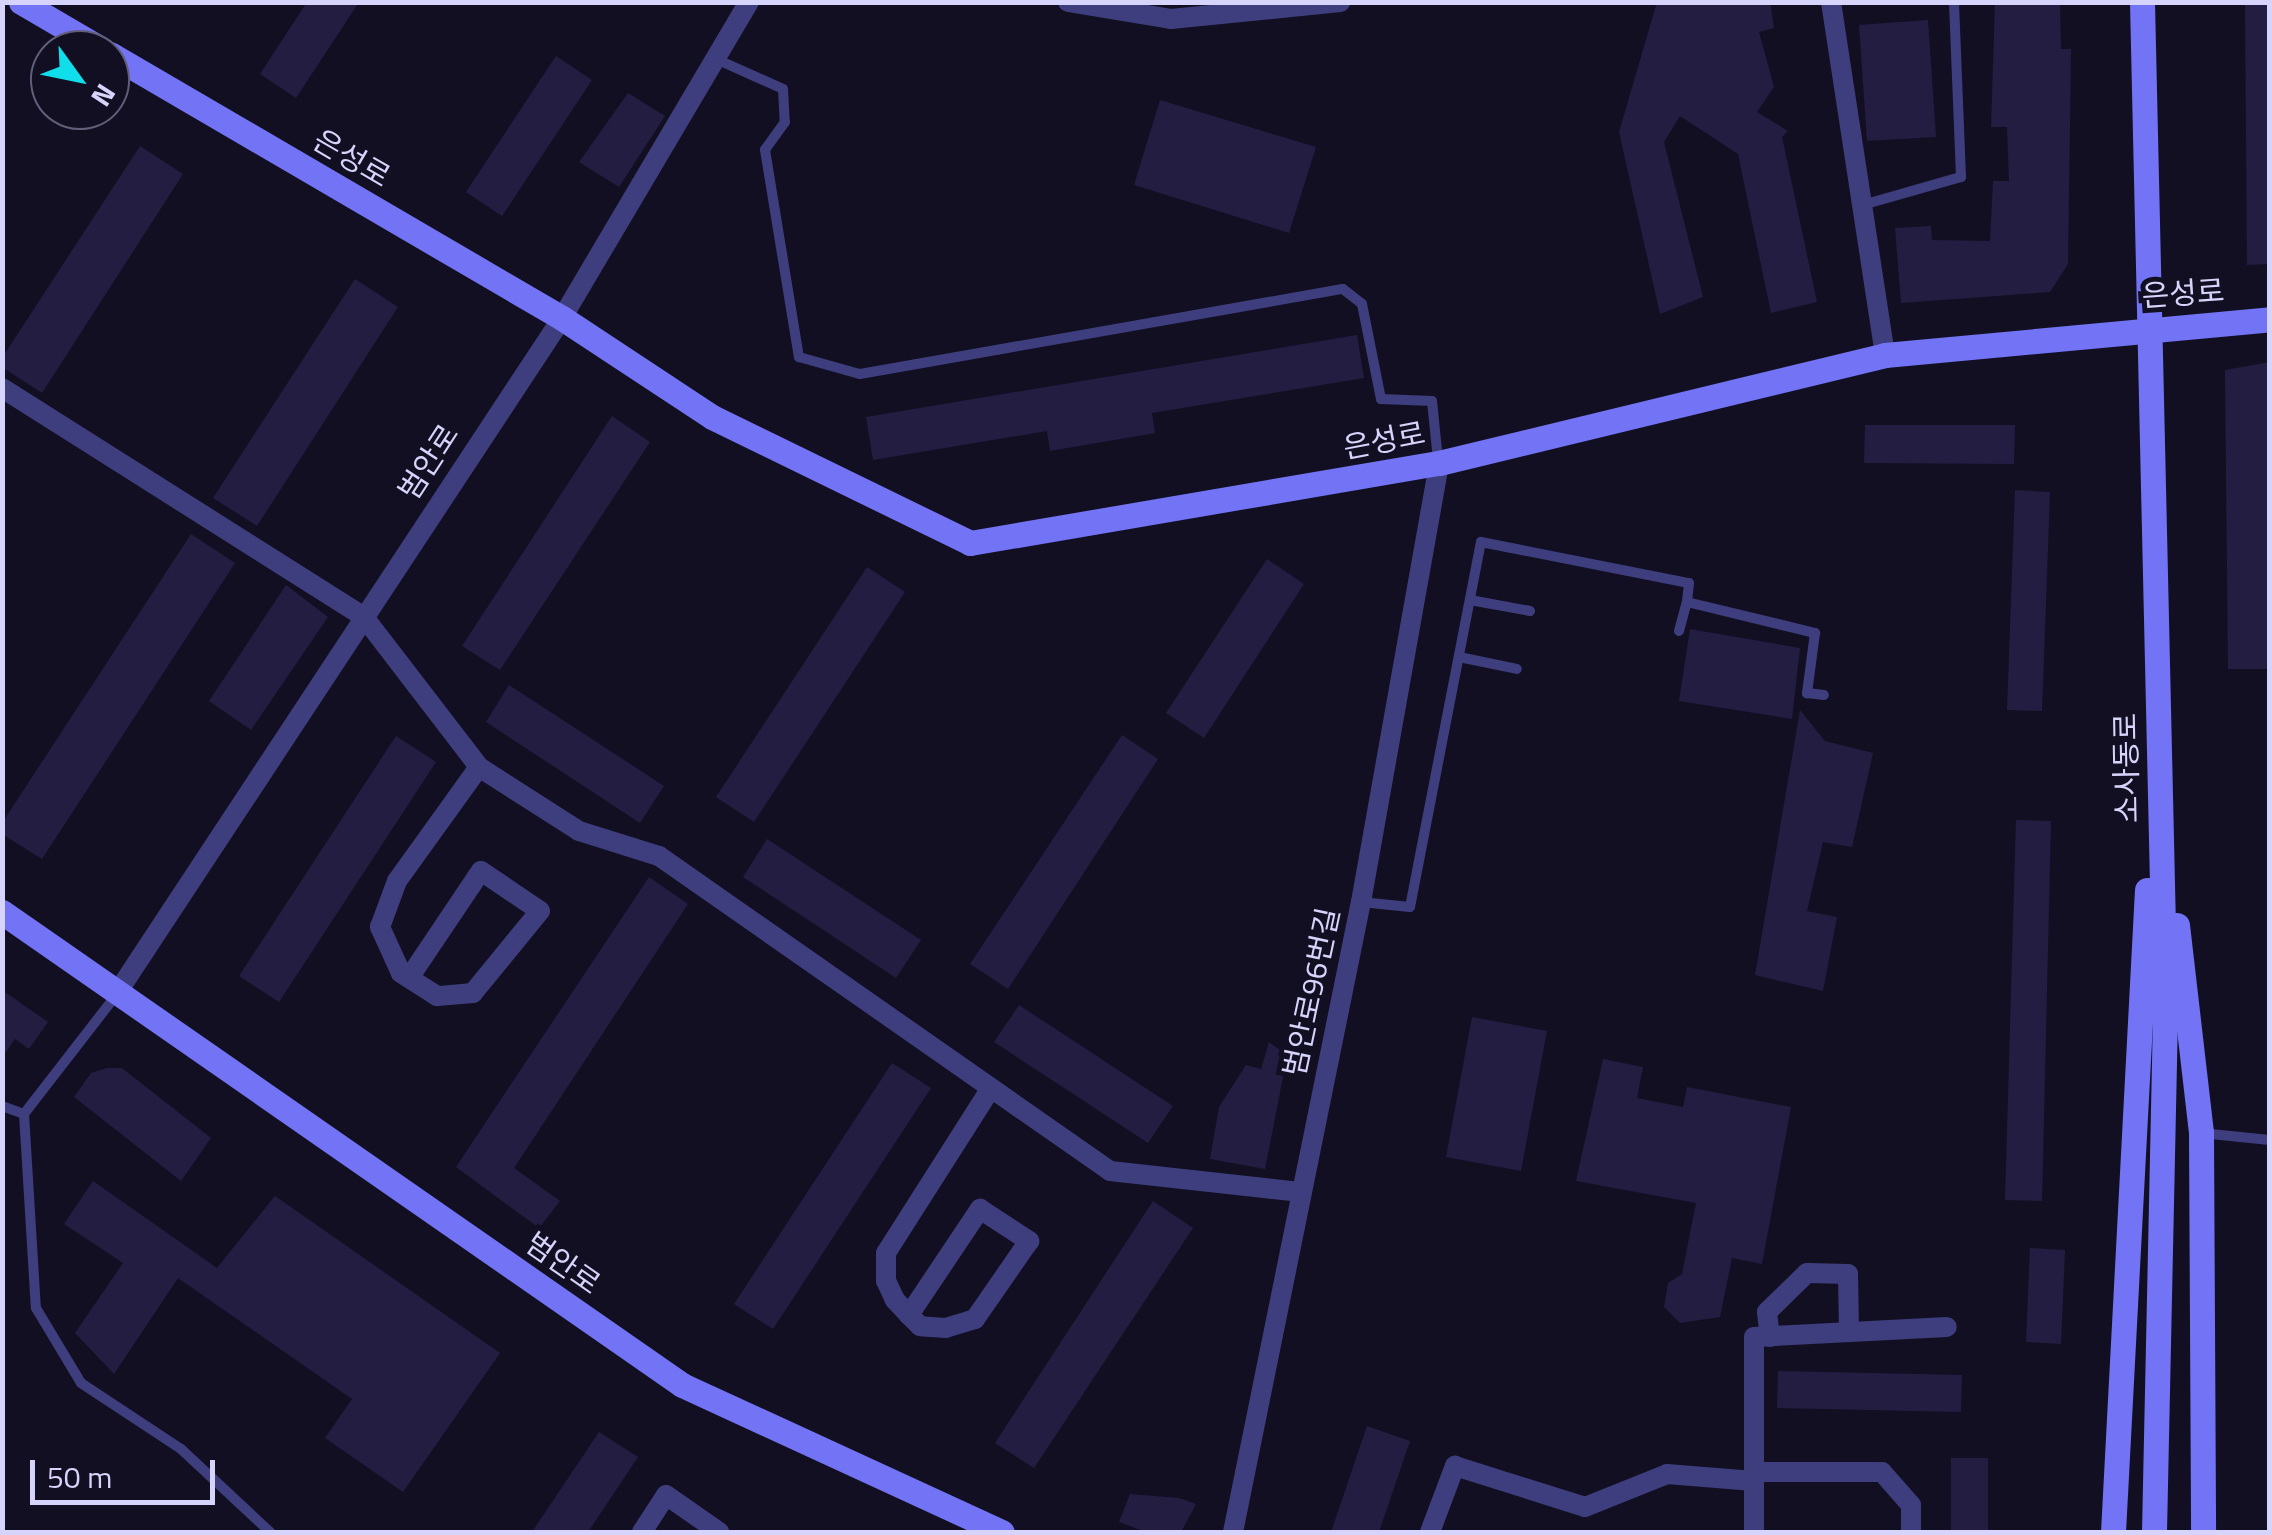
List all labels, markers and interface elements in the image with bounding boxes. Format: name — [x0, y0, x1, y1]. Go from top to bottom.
north arrow — [30, 30, 130, 130]
text: N — [81, 76, 127, 115]
street label: 은성로 — [307, 122, 397, 194]
street label: 은성로 — [2140, 272, 2226, 314]
street label: 은성로 — [1340, 414, 1428, 466]
street label: 범안로 — [390, 417, 466, 507]
street label: 소사동로 — [2107, 712, 2145, 824]
street label: 범안로96번길 — [1276, 904, 1346, 1080]
street label: 범안로 — [519, 1225, 607, 1301]
scale bar — [35, 1440, 220, 1502]
text: 50 m — [47, 1454, 112, 1500]

